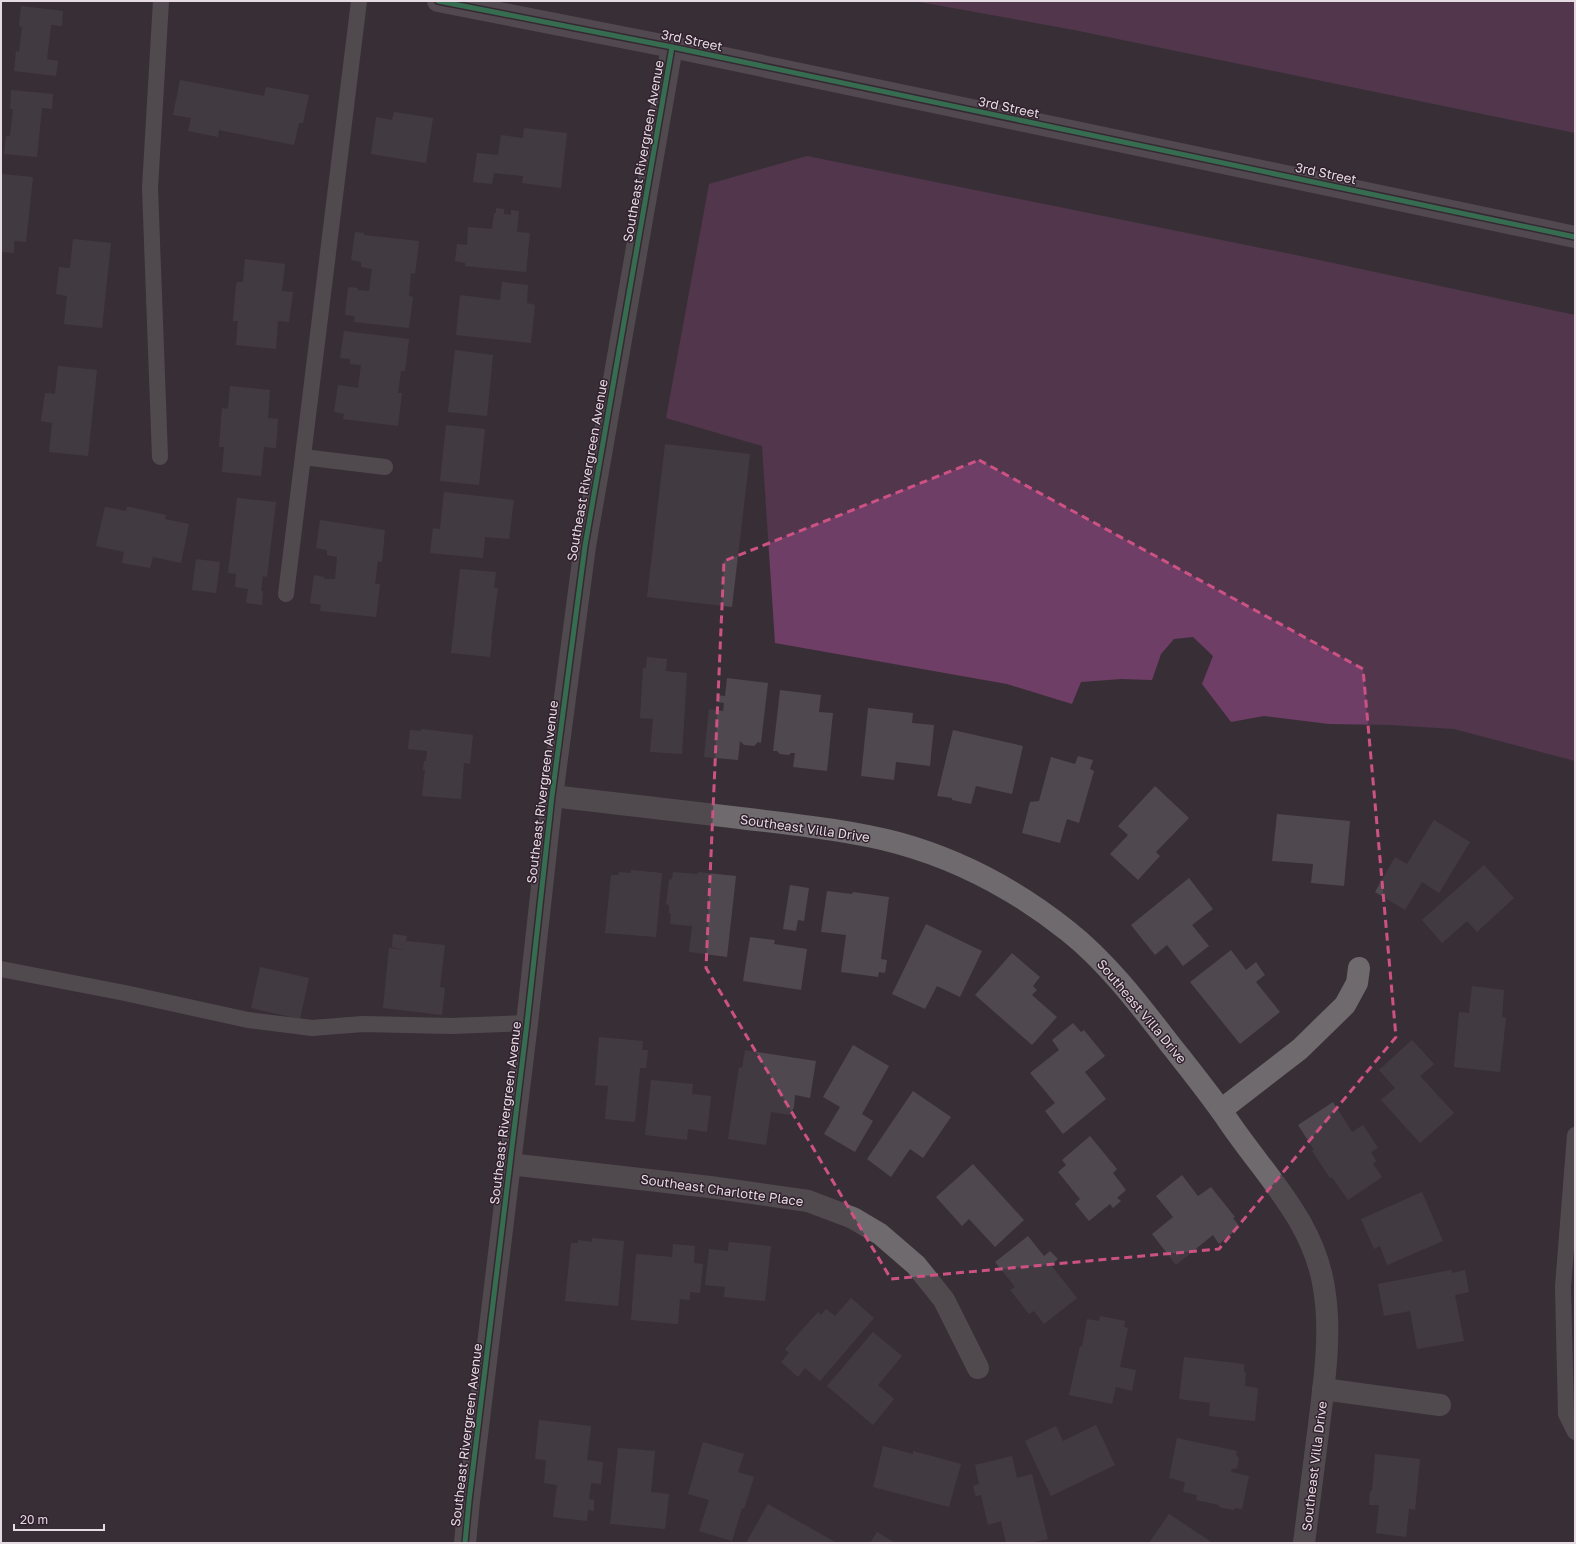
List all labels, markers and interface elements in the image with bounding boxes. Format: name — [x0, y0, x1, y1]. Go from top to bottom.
street label: 3rd Street — [660, 26, 724, 54]
street label: Southeast Rivergreen Avenue — [619, 59, 667, 243]
street label: 3rd Street — [977, 93, 1041, 121]
street label: 3rd Street — [1294, 159, 1358, 187]
street label: Southeast Rivergreen Avenue — [563, 378, 611, 562]
street label: Southeast Rivergreen Avenue — [523, 700, 561, 884]
street label: Southeast Villa Drive — [739, 811, 871, 845]
street label: Southeast Villa Drive — [1094, 956, 1190, 1066]
street label: Southeast Rivergreen Avenue — [486, 1021, 524, 1205]
street label: Southeast Charlotte Place — [640, 1171, 804, 1209]
street label: Southeast Rivergreen Avenue — [447, 1343, 485, 1527]
street label: Southeast Villa Drive — [1298, 1400, 1330, 1532]
scale bar — [14, 1506, 104, 1532]
text: 20 m — [20, 1512, 48, 1527]

